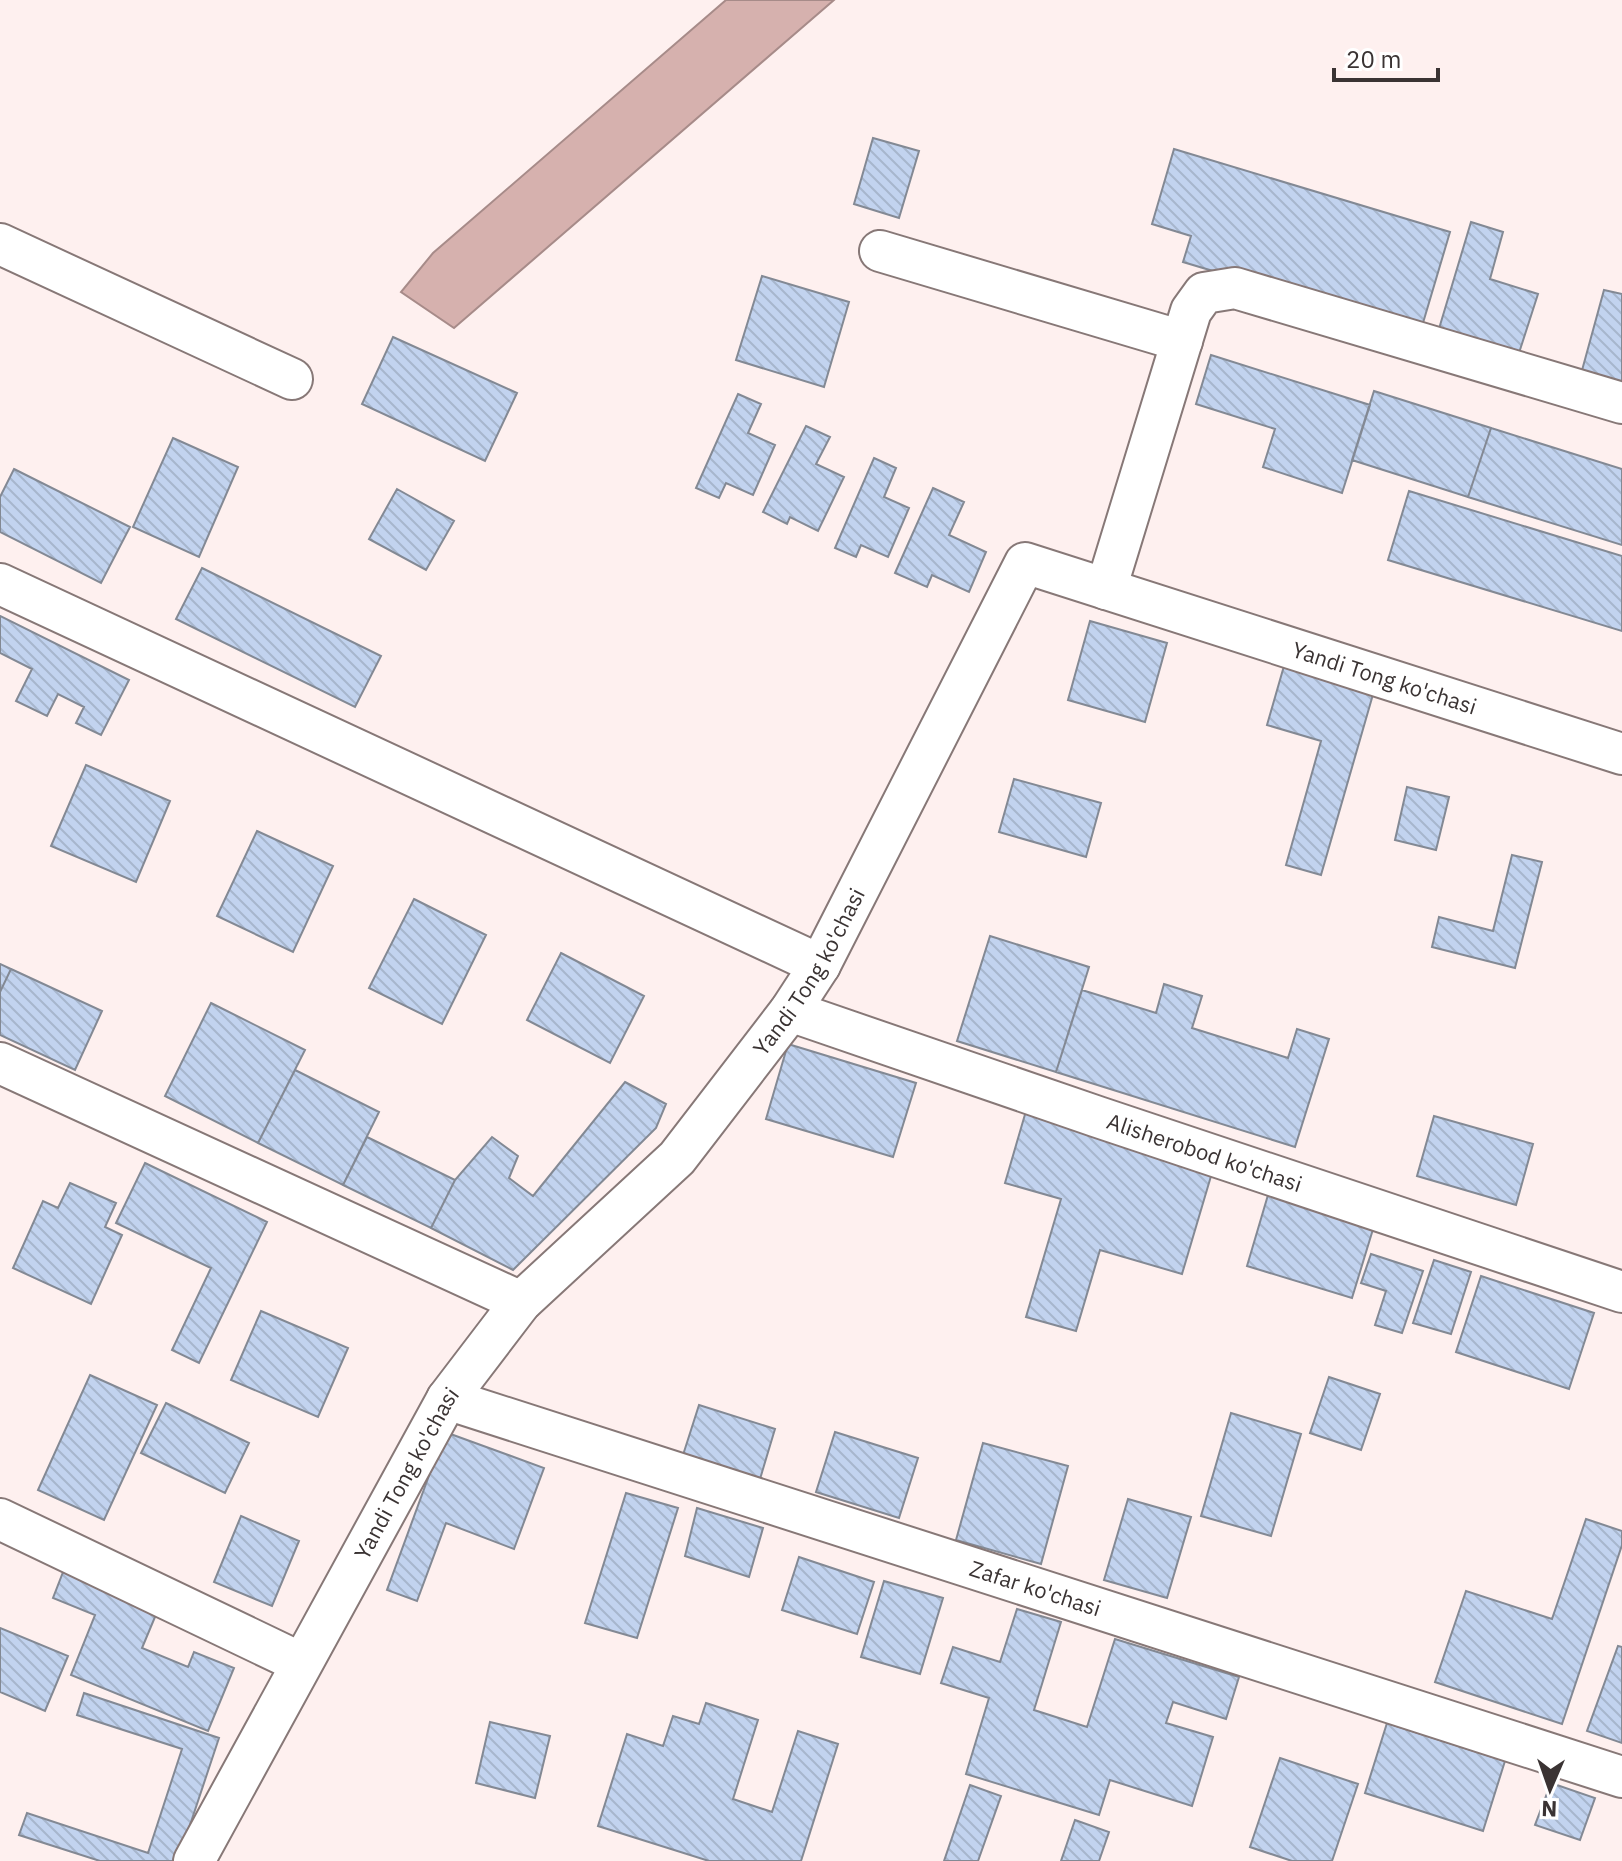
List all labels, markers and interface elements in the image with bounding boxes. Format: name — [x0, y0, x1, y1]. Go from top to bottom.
scale bar — [1334, 32, 1438, 82]
text: 20 m — [1346, 43, 1401, 75]
street label: Yandi Tong ko'chasi — [1289, 634, 1480, 721]
street label: Yandi Tong ko'chasi — [746, 883, 871, 1061]
street label: Alisherobod ko'chasi — [1103, 1106, 1306, 1198]
street label: Yandi Tong ko'chasi — [347, 1381, 465, 1564]
street label: Zafar ko'chasi — [966, 1553, 1105, 1622]
north arrow — [1510, 1749, 1590, 1829]
text: N — [1541, 1795, 1558, 1824]

